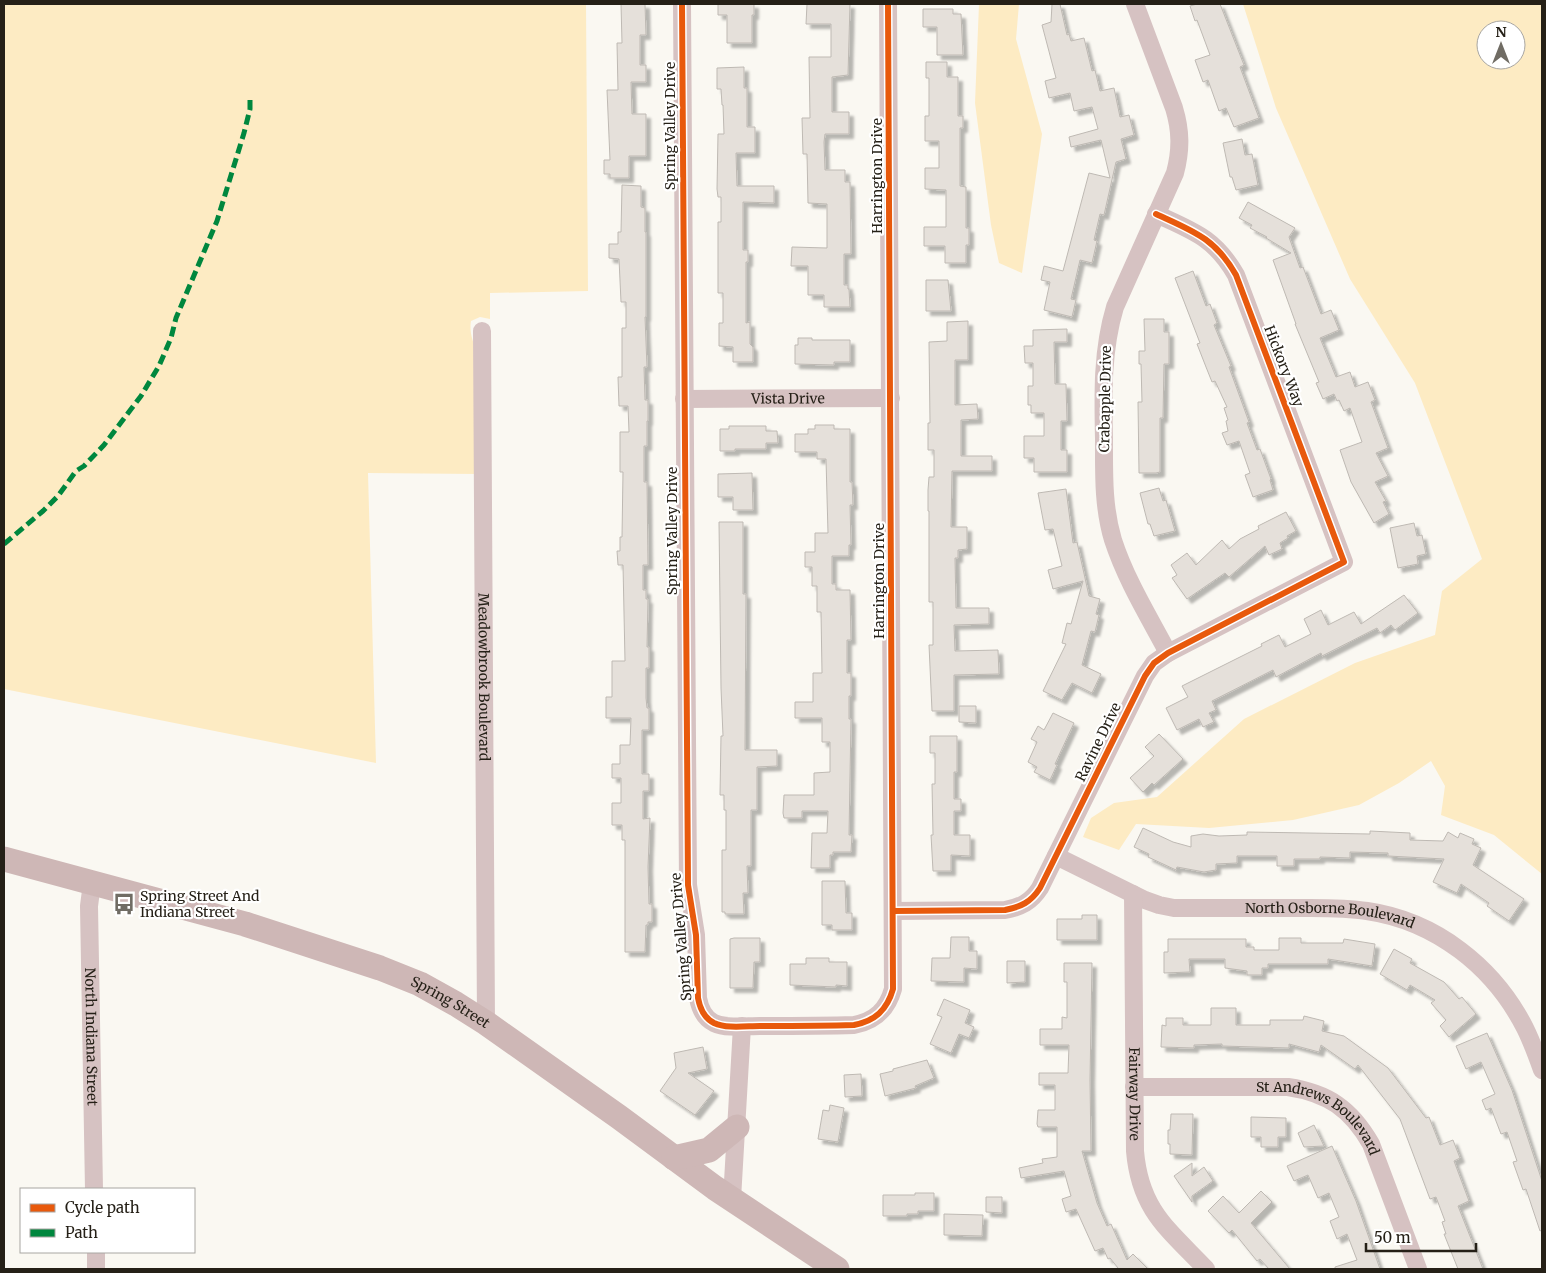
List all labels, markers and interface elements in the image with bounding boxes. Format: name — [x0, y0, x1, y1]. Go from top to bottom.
north arrow — [1476, 20, 1526, 70]
text: N — [1495, 23, 1507, 41]
street label: Spring Valley Drive — [661, 62, 679, 190]
street label: Harrington Drive — [868, 118, 886, 234]
street label: Hickory Way — [1260, 323, 1308, 410]
street label: Crabapple Drive — [1095, 345, 1115, 453]
street label: Vista Drive — [750, 389, 825, 408]
street label: Spring Valley Drive — [663, 467, 681, 595]
street label: Harrington Drive — [870, 523, 888, 639]
street label: Meadowbrook Boulevard — [475, 593, 493, 762]
street label: Ravine Drive — [1071, 699, 1125, 785]
street label: Spring Valley Drive — [666, 872, 696, 1002]
place label: Spring Street And Indiana Street — [140, 887, 260, 921]
bus stop icon: Spring Street And Indiana Street — [111, 891, 137, 917]
street label: North Osborne Boulevard — [1245, 899, 1418, 933]
street label: North Indiana Street — [81, 968, 102, 1107]
street label: Spring Street — [408, 972, 494, 1032]
street label: Fairway Drive — [1125, 1047, 1144, 1141]
street label: St Andrews Boulevard — [1256, 1078, 1384, 1158]
legend — [20, 1188, 195, 1253]
text: Cycle path — [65, 1198, 140, 1217]
scale bar — [1366, 1220, 1476, 1252]
text: Path — [65, 1223, 98, 1242]
text: 50 m — [1374, 1228, 1411, 1247]

